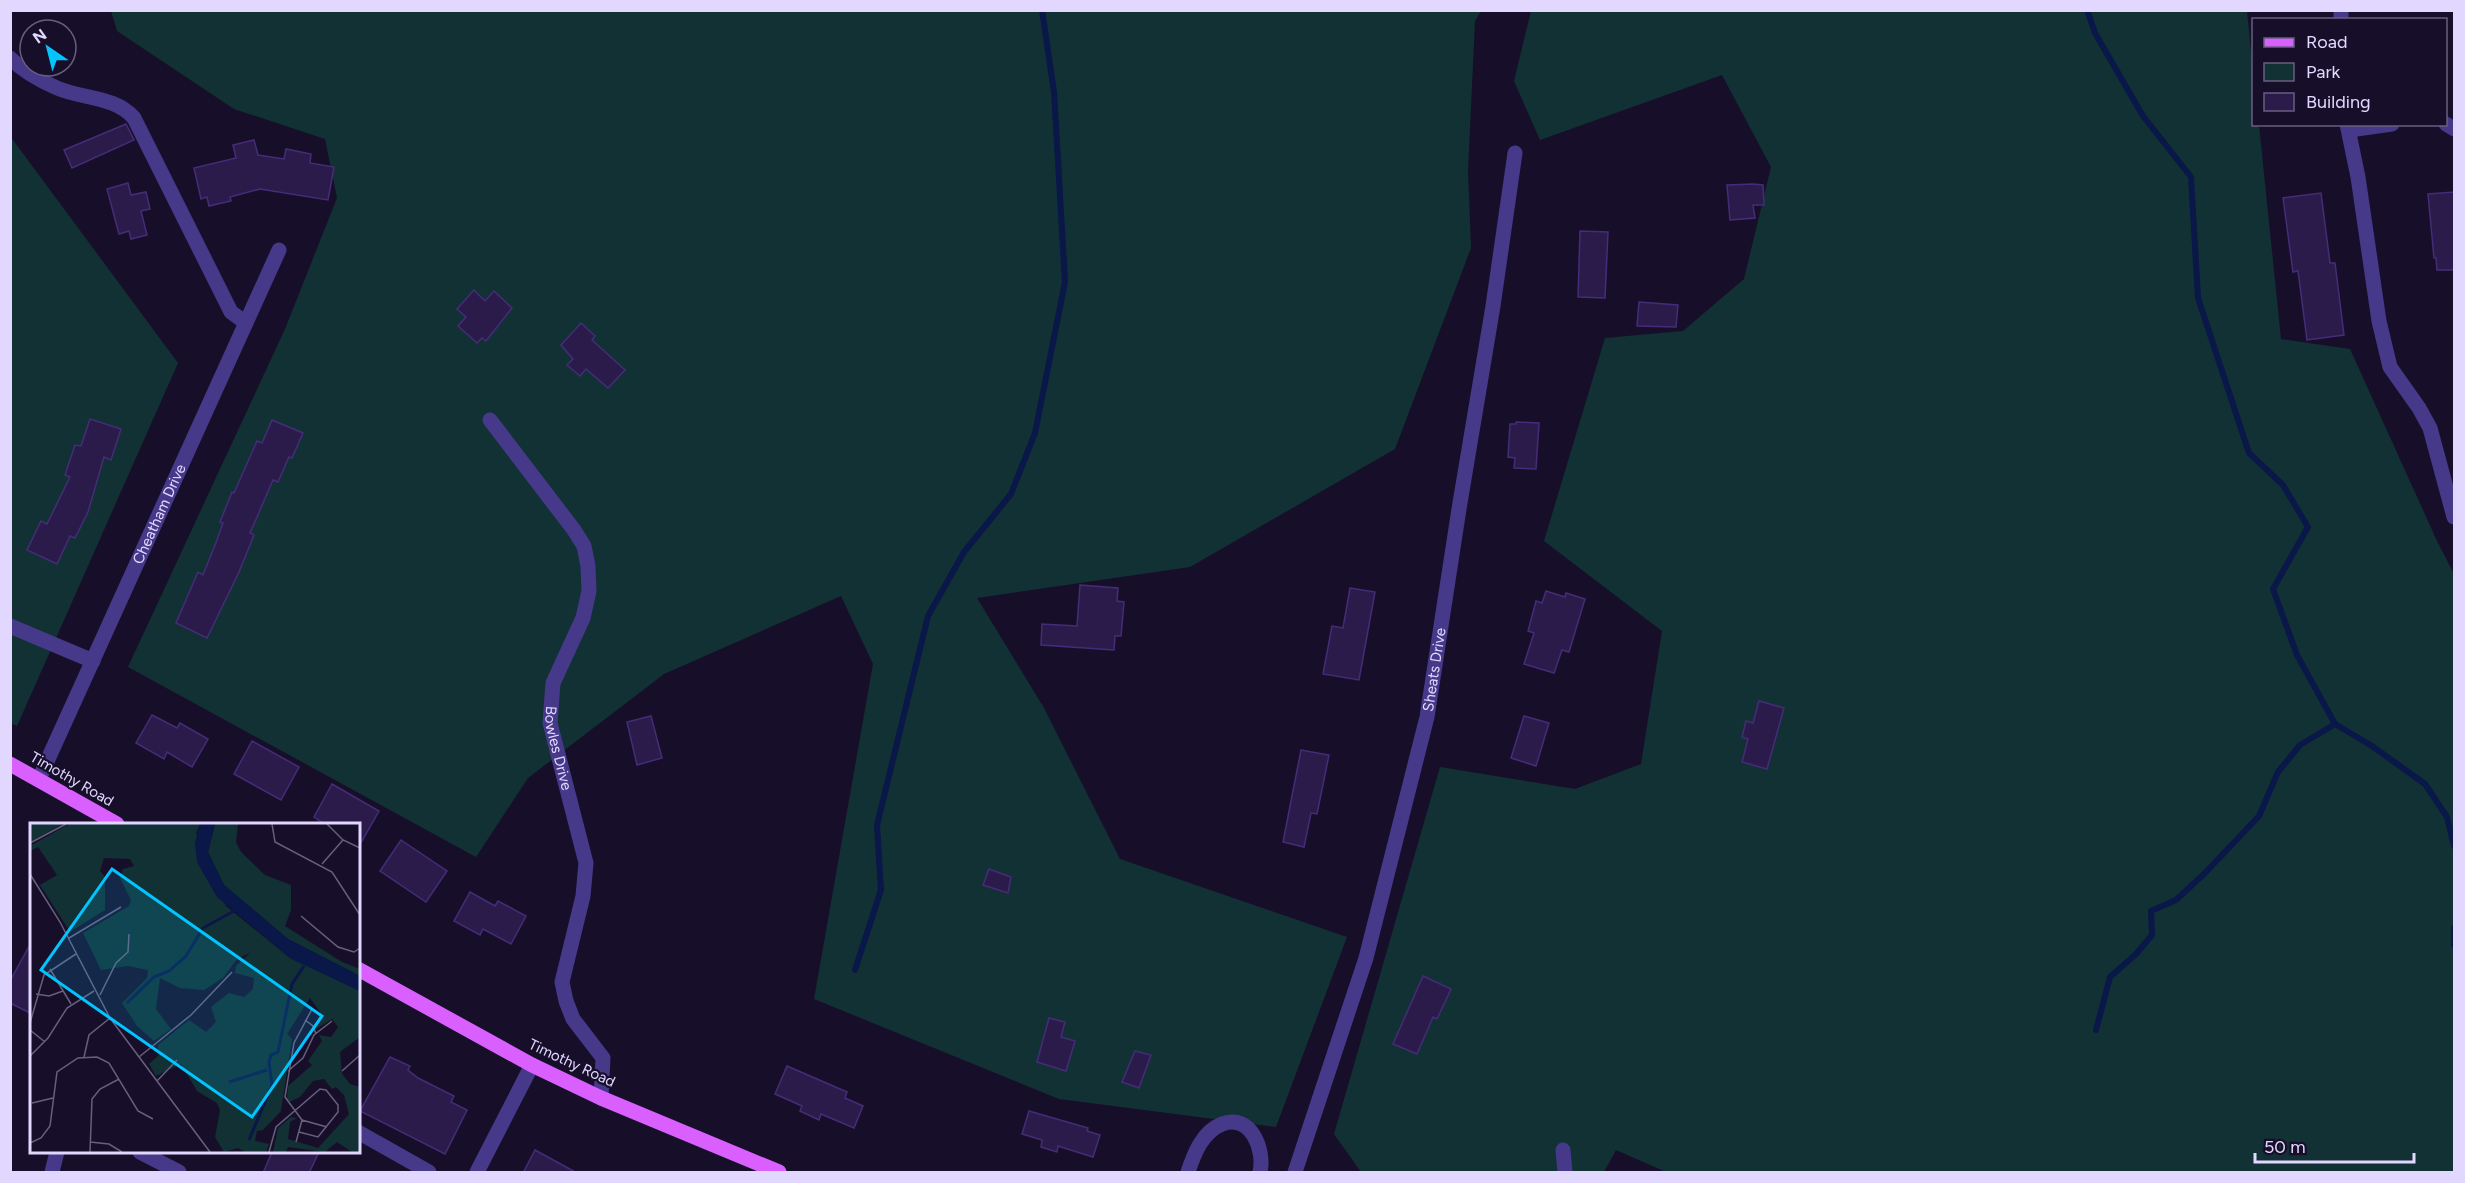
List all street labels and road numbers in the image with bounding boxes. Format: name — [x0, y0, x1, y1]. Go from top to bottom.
street label: Cheatham Drive — [129, 461, 190, 567]
street label: Sheats Drive — [1419, 626, 1450, 713]
street label: Bowles Drive — [541, 705, 576, 792]
street label: Timothy Road — [27, 748, 117, 810]
street label: Timothy Road — [526, 1035, 618, 1091]

